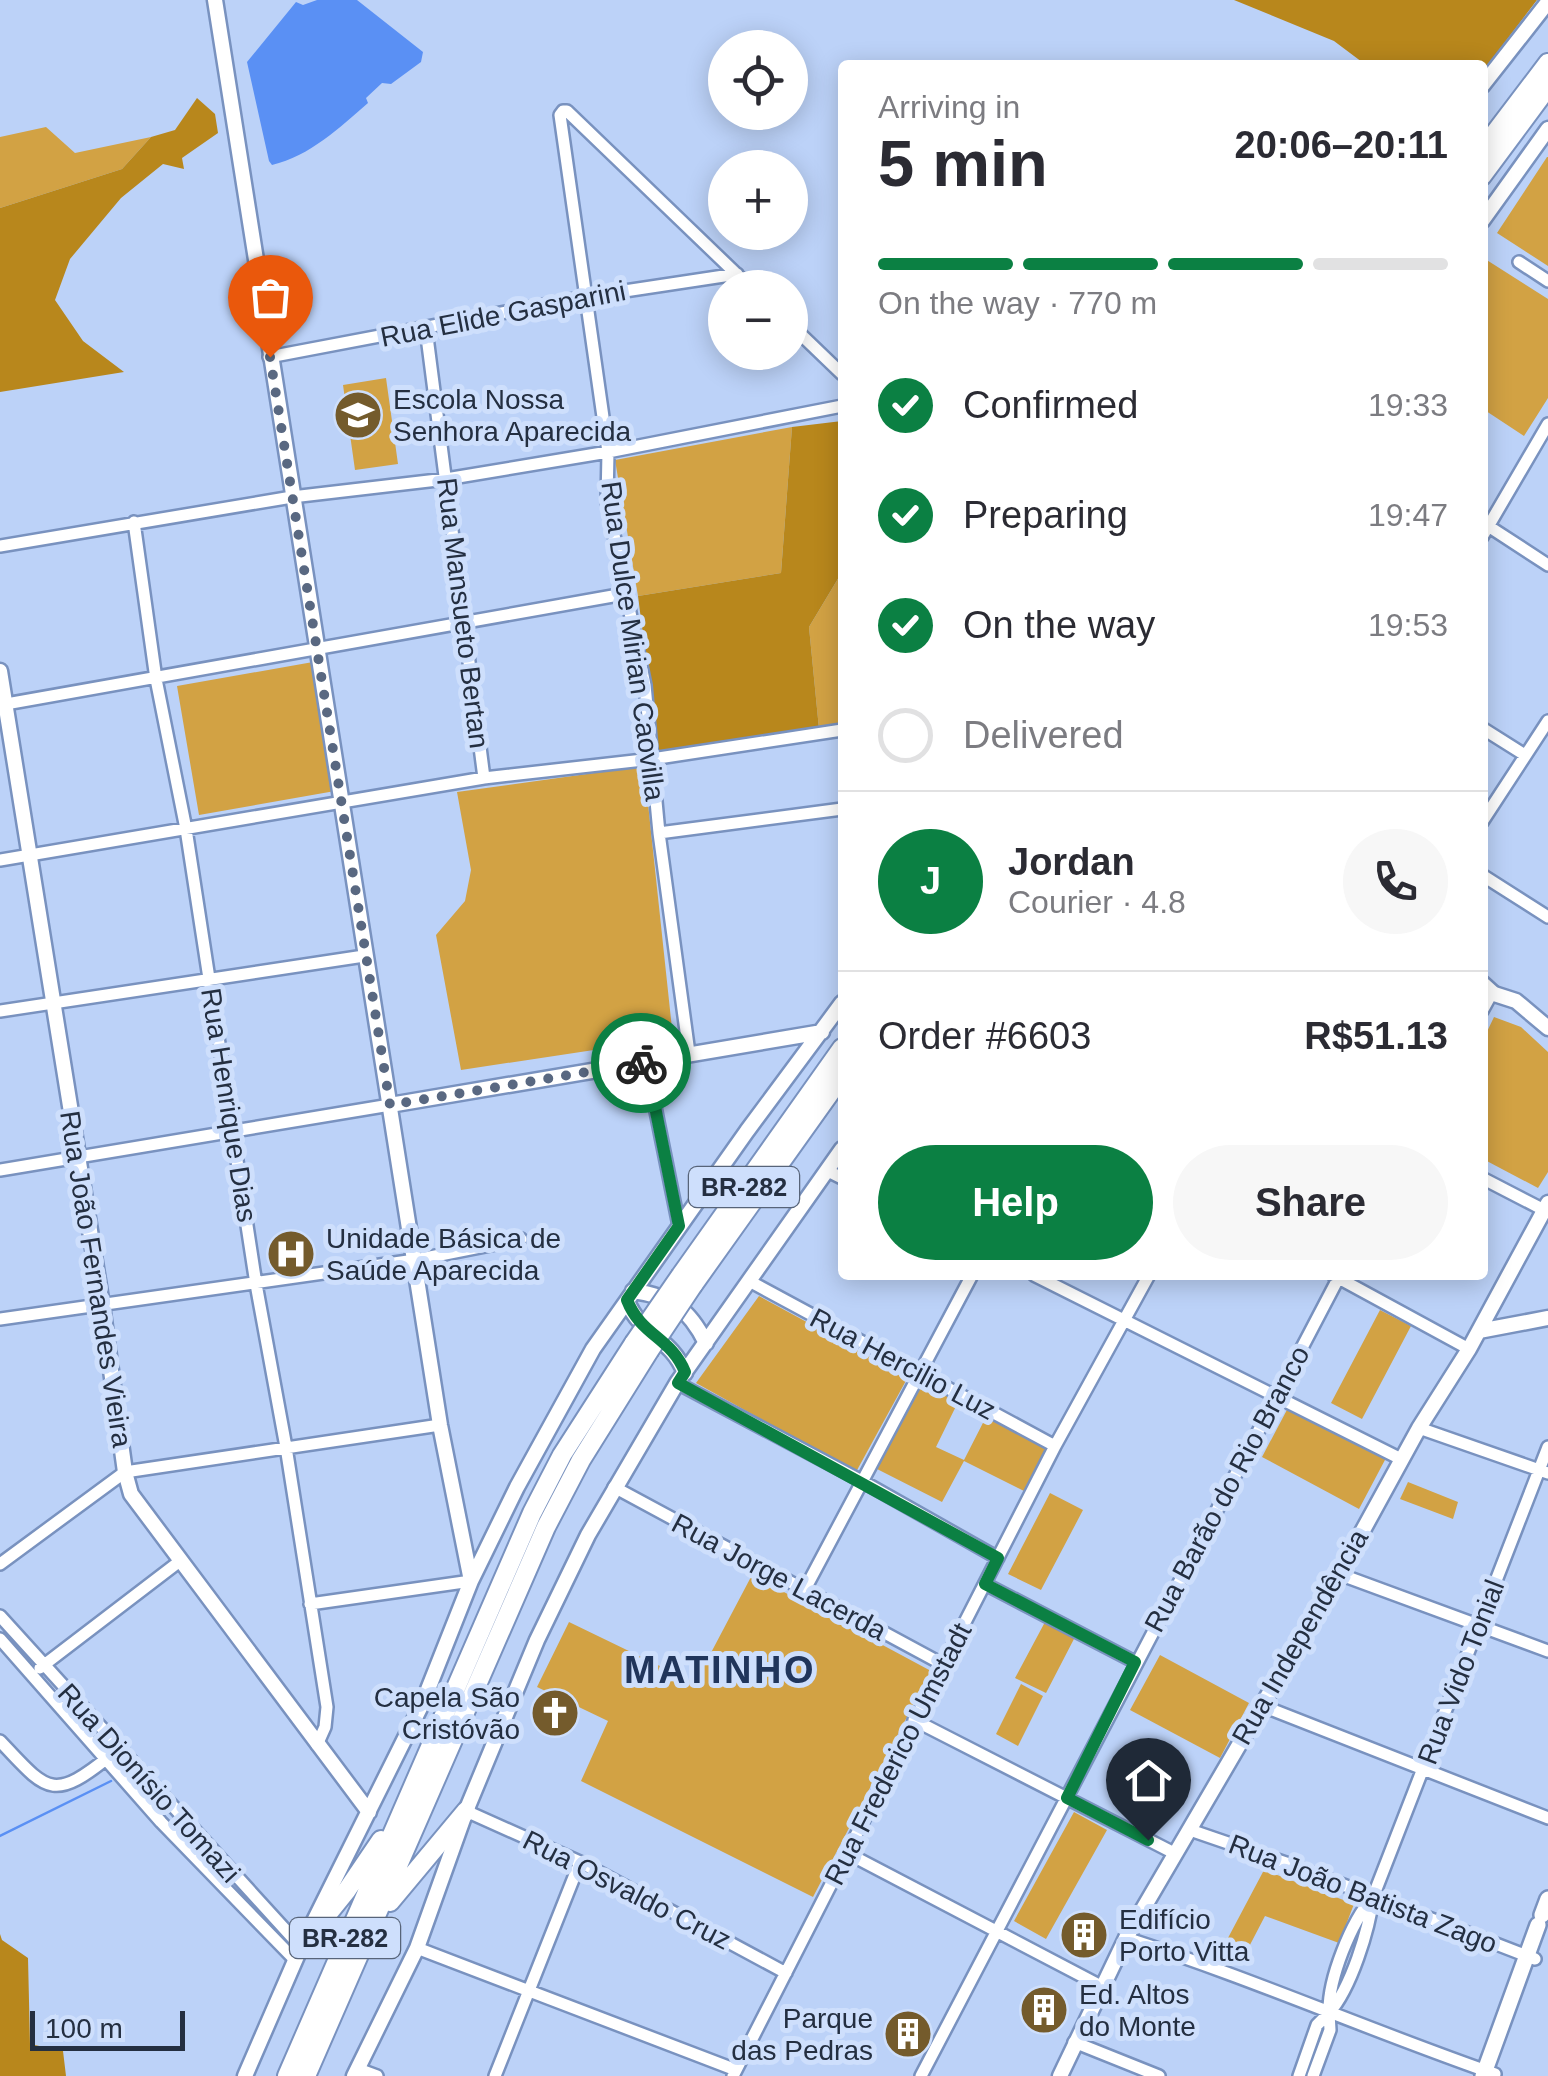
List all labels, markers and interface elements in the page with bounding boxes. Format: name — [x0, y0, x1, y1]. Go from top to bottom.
map controls — [708, 30, 808, 370]
button: locate — [708, 30, 808, 130]
text: Arriving in — [878, 89, 1020, 125]
text: 20:06–20:11 — [1235, 124, 1448, 166]
text: 5 min — [878, 127, 1048, 200]
button: + — [708, 150, 808, 250]
pin — [228, 255, 313, 358]
icon: bag — [243, 270, 298, 325]
button: − — [708, 270, 808, 370]
street label: Rua Elide Gasparini — [378, 275, 628, 353]
text: On the way · 770 m — [878, 285, 1157, 321]
icon: check — [878, 378, 933, 433]
place label: Escola Nossa Senhora Aparecida — [393, 384, 632, 447]
text: Confirmed — [963, 384, 1138, 426]
text: 19:33 — [1368, 387, 1448, 423]
school or university icon: Escola Nossa Senhora Aparecida — [332, 389, 384, 441]
street label: Rua Mansueto Bertan — [431, 476, 495, 750]
street label: Rua Dulce Mirian Caovilla — [595, 479, 671, 803]
icon: check — [878, 488, 933, 543]
text: Preparing — [963, 494, 1128, 536]
text: 19:47 — [1368, 497, 1448, 533]
icon: check — [878, 598, 933, 653]
text: On the way — [963, 604, 1155, 646]
text: 19:53 — [1368, 607, 1448, 643]
text: Delivered — [963, 714, 1124, 756]
button: phone — [1343, 829, 1448, 934]
text: Jordan — [1008, 841, 1135, 883]
text: J — [920, 860, 941, 902]
text: Courier · 4.8 — [1008, 884, 1186, 920]
street label: Rua Henrique Dias — [195, 986, 263, 1224]
courier — [591, 1013, 691, 1113]
text: Order #6603 — [878, 1015, 1091, 1057]
text: R$51.13 — [1304, 1015, 1448, 1057]
icon: bike — [614, 1036, 669, 1091]
street label: Rua João Fernandes Vieira — [54, 1108, 138, 1450]
button: Help — [878, 1145, 1153, 1260]
button: Share — [1173, 1145, 1448, 1260]
road number: BR-282 — [689, 1167, 799, 1207]
place label: Unidade Básica de Saúde Aparecida — [326, 1223, 561, 1286]
hospital icon: Unidade Básica de Saúde Aparecida — [265, 1228, 317, 1280]
street label: Rua Hercilio Luz — [805, 1302, 1001, 1426]
street label: Rua Barão do Rio Branco — [1138, 1341, 1316, 1637]
street label: Rua Jorge Lacerda — [667, 1507, 892, 1647]
street label: Rua Independência — [1226, 1524, 1374, 1750]
street label: Rua Vido Tonial — [1412, 1575, 1510, 1769]
street label: Rua Frederico Umstadt — [818, 1618, 978, 1890]
district label: MATINHO — [624, 1649, 816, 1691]
street label: Rua Dionísio Tomazi — [52, 1677, 246, 1889]
place label: Capela São Cristóvão — [374, 1682, 520, 1745]
church icon: Capela São Cristóvão — [529, 1687, 581, 1739]
pin — [1106, 1738, 1191, 1841]
icon: home — [1121, 1753, 1176, 1808]
street label: Rua Osvaldo Cruz — [518, 1824, 736, 1956]
street label: Rua João Batista Zago — [1224, 1828, 1502, 1960]
place label: Edifício Porto Vitta — [1119, 1904, 1250, 1967]
building icon: Edifício Porto Vitta — [1058, 1909, 1110, 1961]
road number: BR-282 — [290, 1918, 400, 1958]
place label: Ed. Altos do Monte — [1079, 1979, 1196, 2042]
building icon: Ed. Altos do Monte — [1018, 1984, 1070, 2036]
place label: Parque das Pedras — [731, 2003, 873, 2066]
scale bar — [30, 2006, 185, 2050]
building icon: Parque das Pedras — [882, 2008, 934, 2060]
text: 100 m — [45, 2013, 123, 2044]

